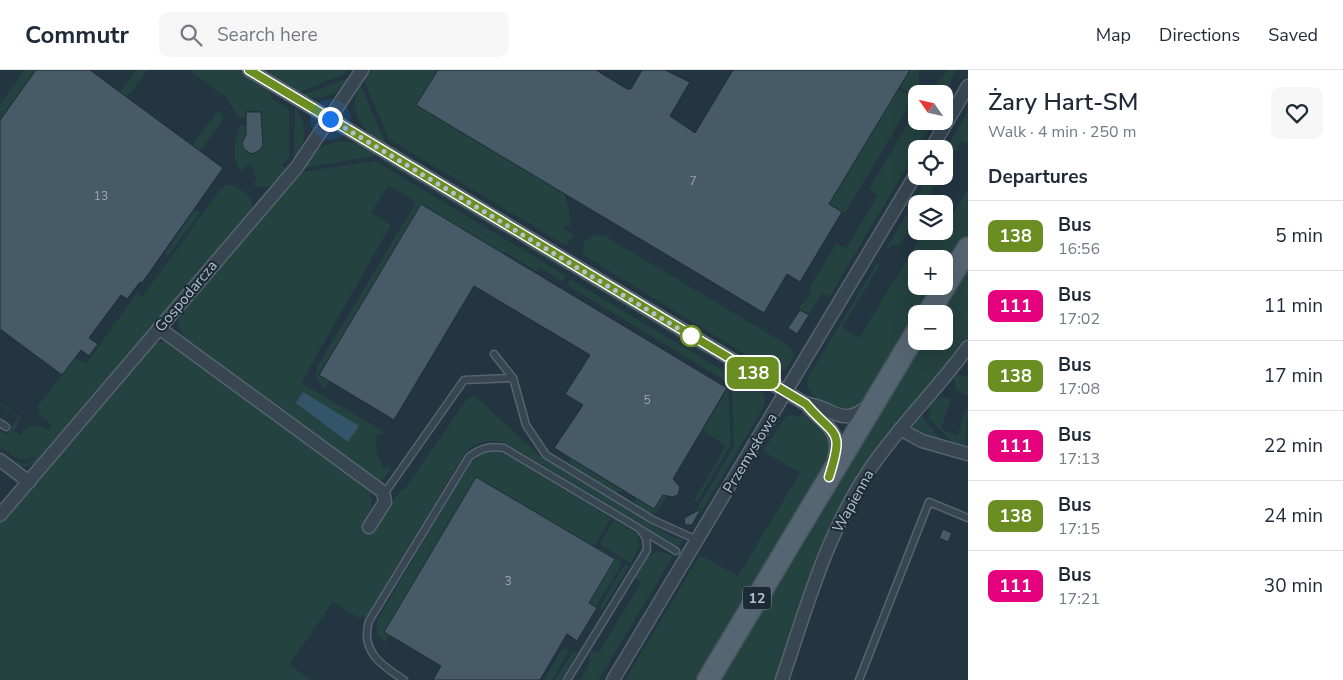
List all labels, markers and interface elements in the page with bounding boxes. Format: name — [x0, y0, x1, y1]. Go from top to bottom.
search box — [159, 12, 509, 57]
text: Commutr — [25, 19, 129, 51]
icon: search — [177, 21, 205, 49]
text: Search here — [217, 22, 318, 48]
text: Map — [1096, 23, 1131, 47]
text: Directions — [1159, 23, 1240, 47]
text: Saved — [1268, 23, 1318, 47]
north arrow — [908, 85, 952, 130]
map controls — [908, 85, 953, 350]
text: Żary Hart-SM — [988, 86, 1138, 118]
button: heart — [1271, 87, 1323, 139]
your location — [318, 107, 343, 132]
text: Walk · 4 min · 250 m — [988, 121, 1136, 143]
button: locate — [908, 140, 953, 185]
text: Departures — [988, 164, 1088, 190]
house number: 7 — [689, 173, 697, 189]
house number: 13 — [94, 188, 108, 204]
button: layers — [908, 195, 953, 240]
text: Bus — [1058, 212, 1091, 238]
text: 5 min — [1275, 223, 1323, 249]
text: 138 — [999, 224, 1032, 248]
text: 16:56 — [1058, 238, 1100, 260]
button: + — [908, 250, 953, 295]
street label: Gospodarcza — [150, 256, 222, 336]
text: Bus — [1058, 282, 1091, 308]
text: 11 min — [1264, 293, 1323, 319]
text: 111 — [999, 294, 1032, 318]
button: − — [908, 305, 953, 350]
text: 17:02 — [1058, 308, 1100, 330]
unlabelled marker — [680, 325, 702, 347]
text: Bus — [1058, 352, 1091, 378]
line badge: 138 — [724, 357, 782, 389]
text: 138 — [737, 361, 769, 385]
text: 17 min — [1264, 363, 1323, 389]
text: 138 — [999, 364, 1032, 388]
text: 17:08 — [1058, 378, 1100, 400]
house number: 5 — [643, 392, 651, 408]
street label: Przemysłowa — [718, 409, 782, 497]
text: Bus — [1058, 422, 1091, 448]
text: 22 min — [1264, 433, 1323, 459]
text: 111 — [999, 434, 1032, 458]
text: 17:13 — [1058, 448, 1100, 470]
street label: Wapienna — [828, 466, 878, 536]
text: Bus — [1058, 492, 1091, 518]
text: 24 min — [1264, 503, 1323, 529]
text: 138 — [999, 504, 1032, 528]
text: 17:15 — [1058, 518, 1100, 540]
text: Bus — [1058, 562, 1091, 588]
house number: 3 — [504, 573, 512, 589]
text: 30 min — [1264, 573, 1323, 599]
text: 111 — [999, 574, 1032, 598]
road number: 12 — [743, 586, 771, 610]
text: 17:21 — [1058, 588, 1100, 610]

